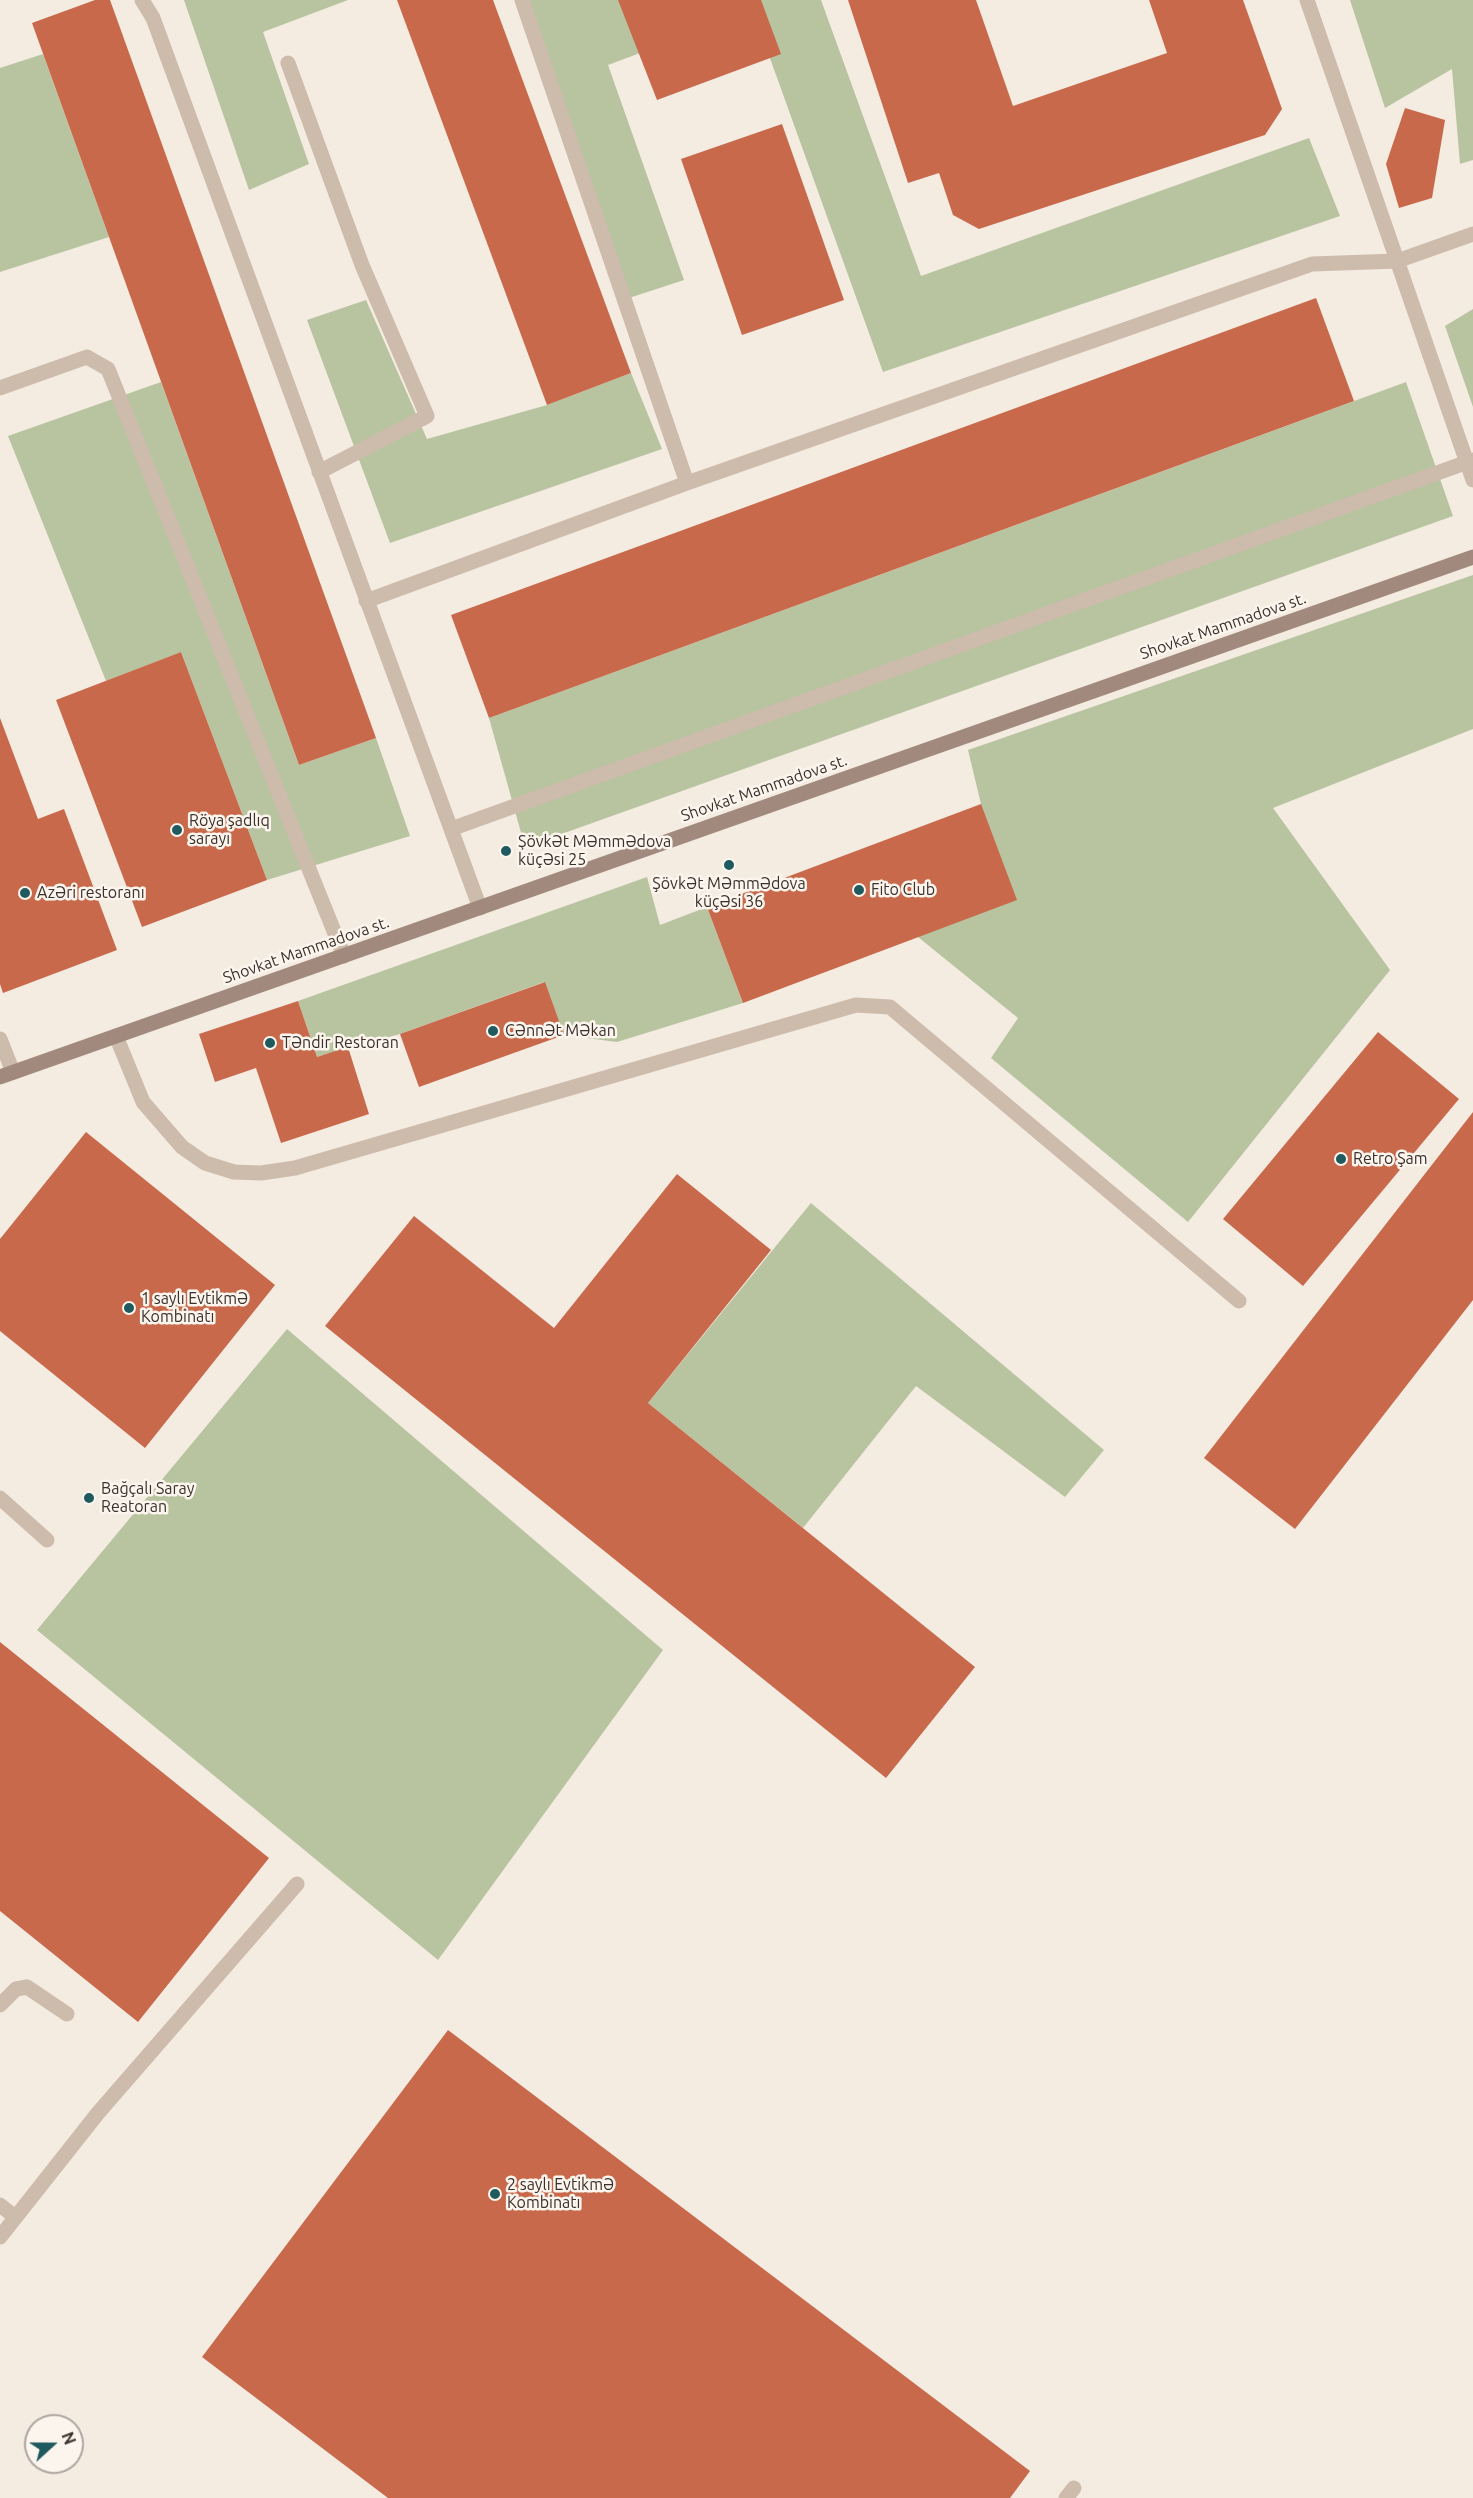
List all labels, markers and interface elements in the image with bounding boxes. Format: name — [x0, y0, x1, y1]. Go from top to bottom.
street label: Shovkat Mammadova st. — [1137, 589, 1309, 663]
street label: Shovkat Mammadova st. — [678, 751, 850, 825]
place label: Röya şadlıq sarayı — [189, 811, 270, 849]
marker: Röya şadlıq sarayı — [170, 823, 184, 837]
place label: Şövkət Məmmədova küçəsi 25 — [518, 832, 671, 870]
marker: Şövkət Məmmədova küçəsi 25 — [499, 844, 513, 858]
marker: Şövkət Məmmədova küçəsi 36 — [722, 858, 736, 872]
place label: Şövkət Məmmədova küçəsi 36 — [652, 874, 806, 912]
place label: Fito Club — [871, 880, 935, 900]
place label: Azəri restoranı — [37, 883, 145, 903]
marker: Fito Club — [852, 883, 866, 897]
marker: Azəri restoranı — [18, 886, 32, 900]
street label: Shovkat Mammadova st. — [220, 913, 392, 987]
place label: Cənnət Məkan — [505, 1021, 616, 1041]
marker: Cənnət Məkan — [486, 1024, 500, 1038]
place label: Təndir Restoran — [282, 1033, 399, 1053]
marker: Təndir Restoran — [263, 1036, 277, 1050]
place label: Retro Şam — [1353, 1149, 1428, 1169]
marker: Retro Şam — [1334, 1152, 1348, 1166]
place label: 1 saylı Evtikmə Kombinatı — [141, 1289, 248, 1327]
marker: 1 saylı Evtikmə Kombinatı — [122, 1301, 136, 1315]
place label: Bağçalı Saray Reatoran — [101, 1479, 195, 1517]
marker: Bağçalı Saray Reatoran — [82, 1491, 96, 1505]
place label: 2 saylı Evtikmə Kombinatı — [507, 2175, 614, 2213]
marker: 2 saylı Evtikmə Kombinatı — [488, 2187, 502, 2201]
north arrow — [24, 2414, 84, 2474]
text: N — [58, 2429, 79, 2447]

